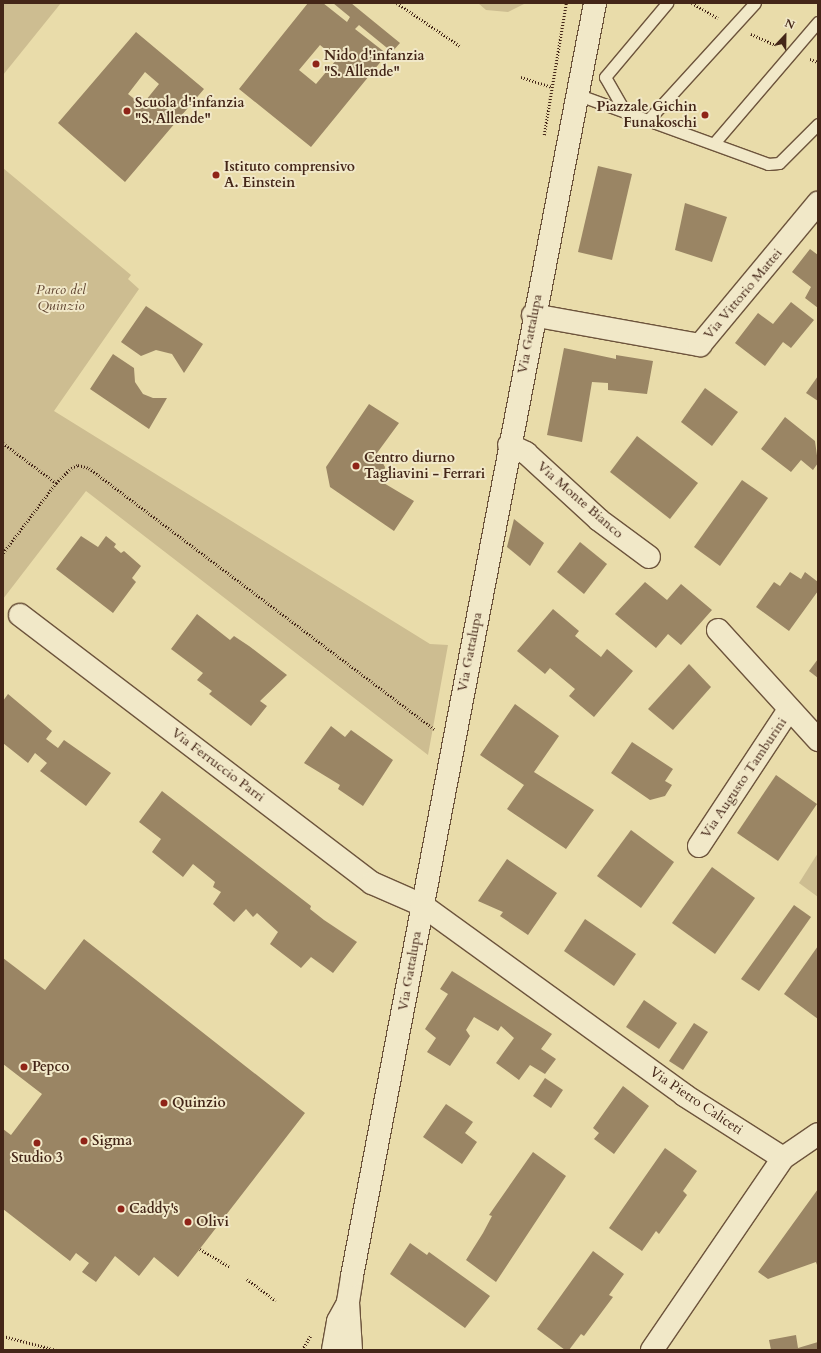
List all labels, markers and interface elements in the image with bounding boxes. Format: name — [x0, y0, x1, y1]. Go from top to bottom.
north arrow — [765, 16, 805, 56]
text: N — [782, 16, 797, 33]
place label: Nido d'infanzia "S. Allende" — [324, 48, 425, 80]
marker: Nido d'infanzia "S. Allende" — [311, 59, 321, 69]
place label: Scuola d'infanzia "S. Allende" — [135, 95, 244, 128]
place label: Piazzale Gichin Funakoschi — [597, 99, 697, 132]
marker: Scuola d'infanzia "S. Allende" — [122, 106, 132, 116]
marker: Piazzale Gichin Funakoschi — [700, 110, 710, 120]
place label: Istituto comprensivo A. Einstein — [224, 159, 355, 192]
marker: Istituto comprensivo A. Einstein — [211, 170, 221, 180]
street label: Via Vittorio Mattei — [700, 245, 786, 343]
park label: Parco del Quinzio — [36, 282, 86, 314]
street label: Via Gattalupa — [514, 293, 546, 375]
place label: Centro diurno Tagliavini - Ferrari — [364, 450, 485, 482]
street label: Via Monte Bianco — [533, 458, 627, 542]
marker: Centro diurno Tagliavini - Ferrari — [351, 461, 361, 471]
street label: Via Gattalupa — [454, 611, 486, 693]
street label: Via Augusto Tamburini — [697, 714, 791, 842]
street label: Via Ferruccio Parri — [168, 724, 268, 806]
street label: Via Gattalupa — [395, 930, 425, 1012]
place label: Pepco — [32, 1059, 69, 1075]
marker: Pepco — [19, 1062, 29, 1072]
street label: Via Pietro Caliceti — [646, 1064, 746, 1138]
place label: Quinzio — [172, 1095, 226, 1111]
marker: Quinzio — [159, 1098, 169, 1108]
place label: Sigma — [92, 1133, 132, 1149]
marker: Sigma — [79, 1136, 89, 1146]
marker: Studio 3 — [32, 1138, 42, 1148]
place label: Studio 3 — [11, 1150, 63, 1166]
place label: Caddy's — [129, 1201, 178, 1217]
marker: Caddy's — [116, 1204, 126, 1214]
place label: Olivi — [196, 1214, 229, 1230]
marker: Olivi — [183, 1217, 193, 1227]

